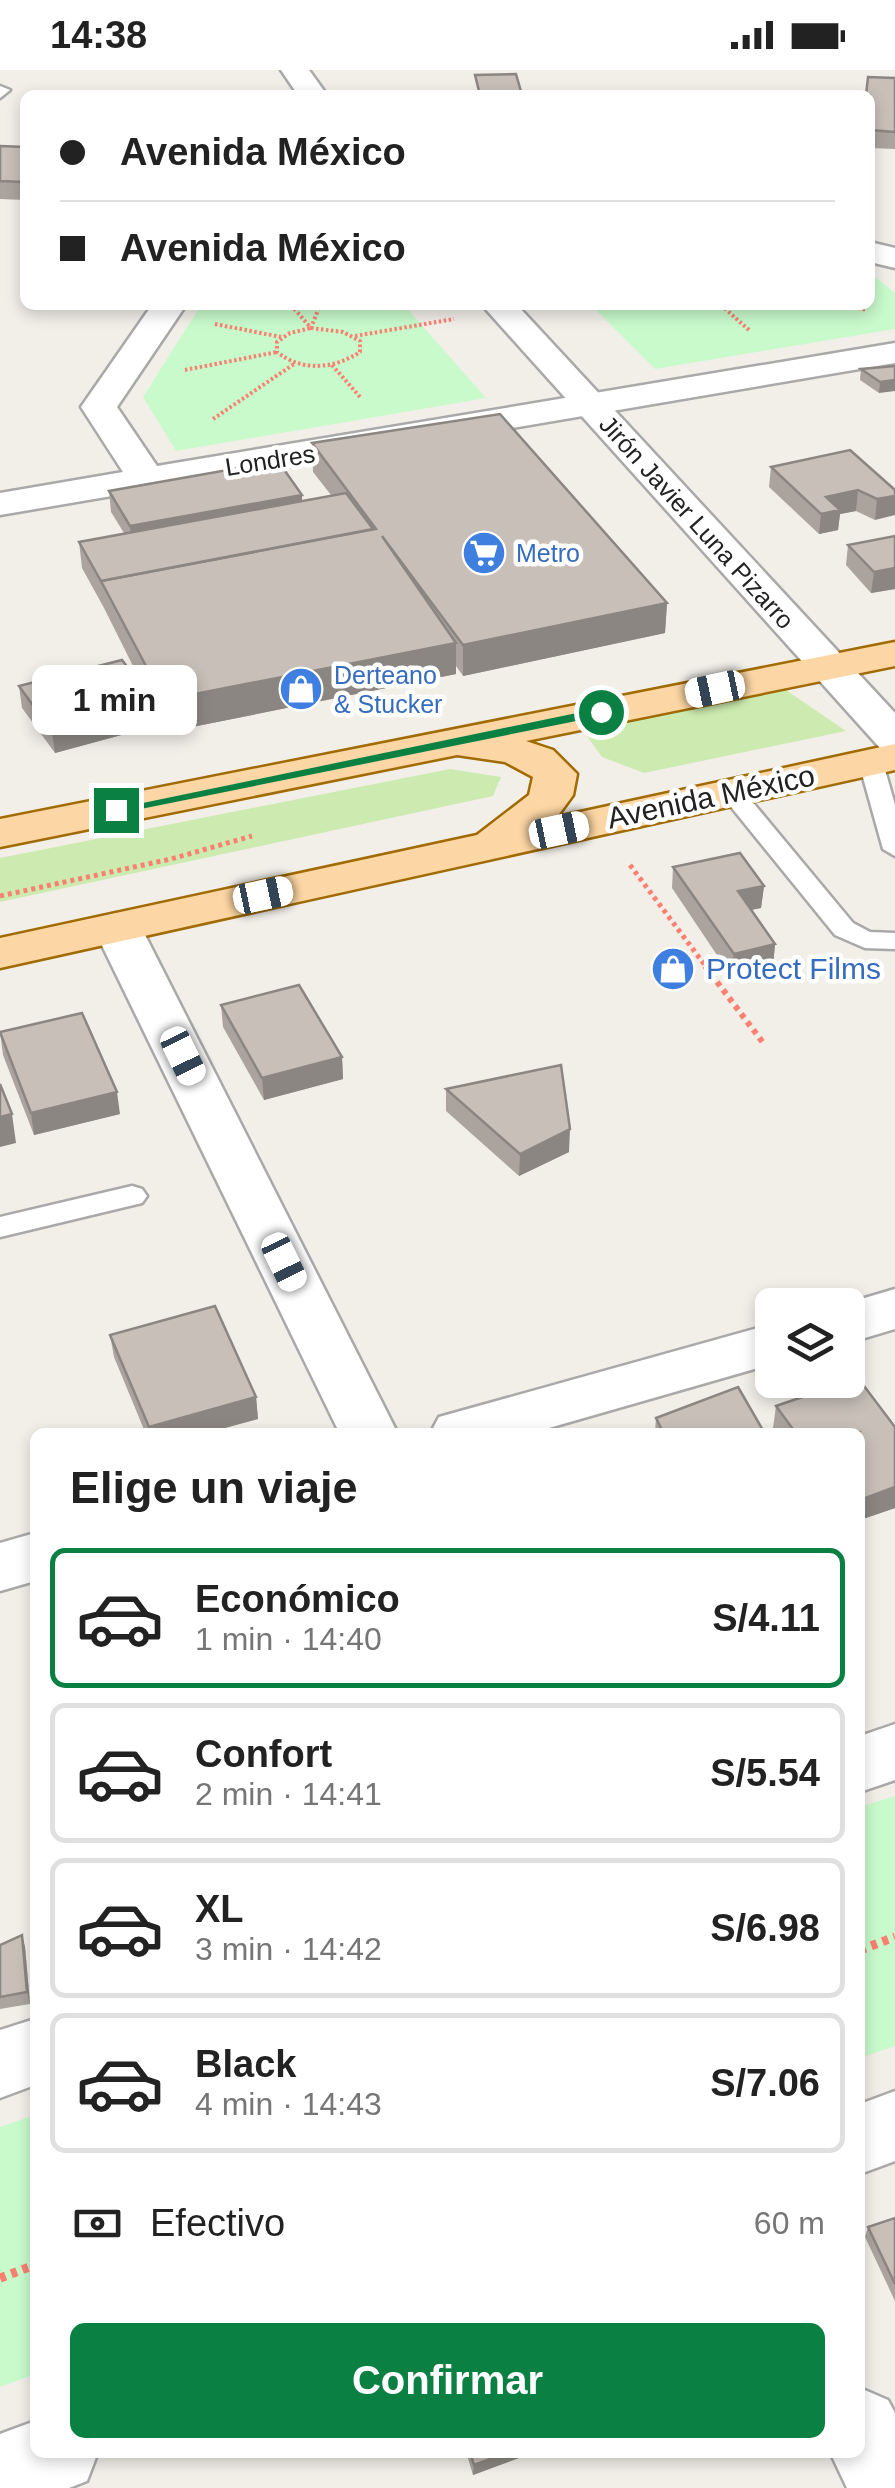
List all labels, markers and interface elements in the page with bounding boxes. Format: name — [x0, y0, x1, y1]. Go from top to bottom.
text: 14:38 — [50, 14, 147, 56]
text: Avenida México — [120, 131, 406, 173]
text: Avenida México — [120, 227, 406, 269]
street label: Jirón Javier Luna Pizarro — [594, 410, 800, 634]
street label: Londres — [223, 439, 317, 481]
supermarket icon: Metro — [461, 530, 507, 576]
place label: Metro — [516, 539, 580, 567]
place label: Derteano & Stucker — [334, 661, 442, 718]
callout: 1 min — [34, 665, 198, 735]
shop icon: Derteano & Stucker — [278, 666, 324, 712]
car — [683, 668, 747, 710]
text: 1 min — [73, 682, 156, 718]
route start — [579, 690, 624, 735]
street label: Avenida México — [604, 758, 818, 835]
route end — [94, 788, 139, 833]
car — [527, 809, 591, 851]
car — [231, 874, 295, 916]
shop icon: Protect Films — [650, 946, 696, 992]
place label: Protect Films — [706, 952, 881, 985]
car — [156, 1022, 210, 1090]
car — [257, 1228, 311, 1296]
map controls — [755, 1288, 865, 1398]
button: layers — [755, 1288, 865, 1398]
text: Elige un viaje — [70, 1462, 358, 1513]
icon: car — [75, 1573, 165, 1663]
text: Económico — [195, 1578, 400, 1620]
text: S/4.11 — [712, 1597, 820, 1639]
text: 1 min · 14:40 — [195, 1621, 382, 1657]
icon: car — [75, 1728, 165, 1818]
text: Confort — [195, 1733, 332, 1775]
text: S/5.54 — [710, 1752, 820, 1794]
text: 2 min · 14:41 — [195, 1776, 382, 1812]
icon: car — [75, 1883, 165, 1973]
text: XL — [195, 1888, 244, 1930]
text: S/6.98 — [710, 1907, 820, 1949]
text: 3 min · 14:42 — [195, 1931, 382, 1967]
icon: car — [75, 2038, 165, 2128]
text: Black — [195, 2043, 296, 2085]
text: S/7.06 — [710, 2062, 820, 2104]
text: 4 min · 14:43 — [195, 2086, 382, 2122]
icon: cash — [70, 2196, 125, 2251]
text: Efectivo — [150, 2202, 285, 2244]
text: 60 m — [754, 2205, 825, 2241]
button: Confirmar — [70, 2323, 825, 2438]

